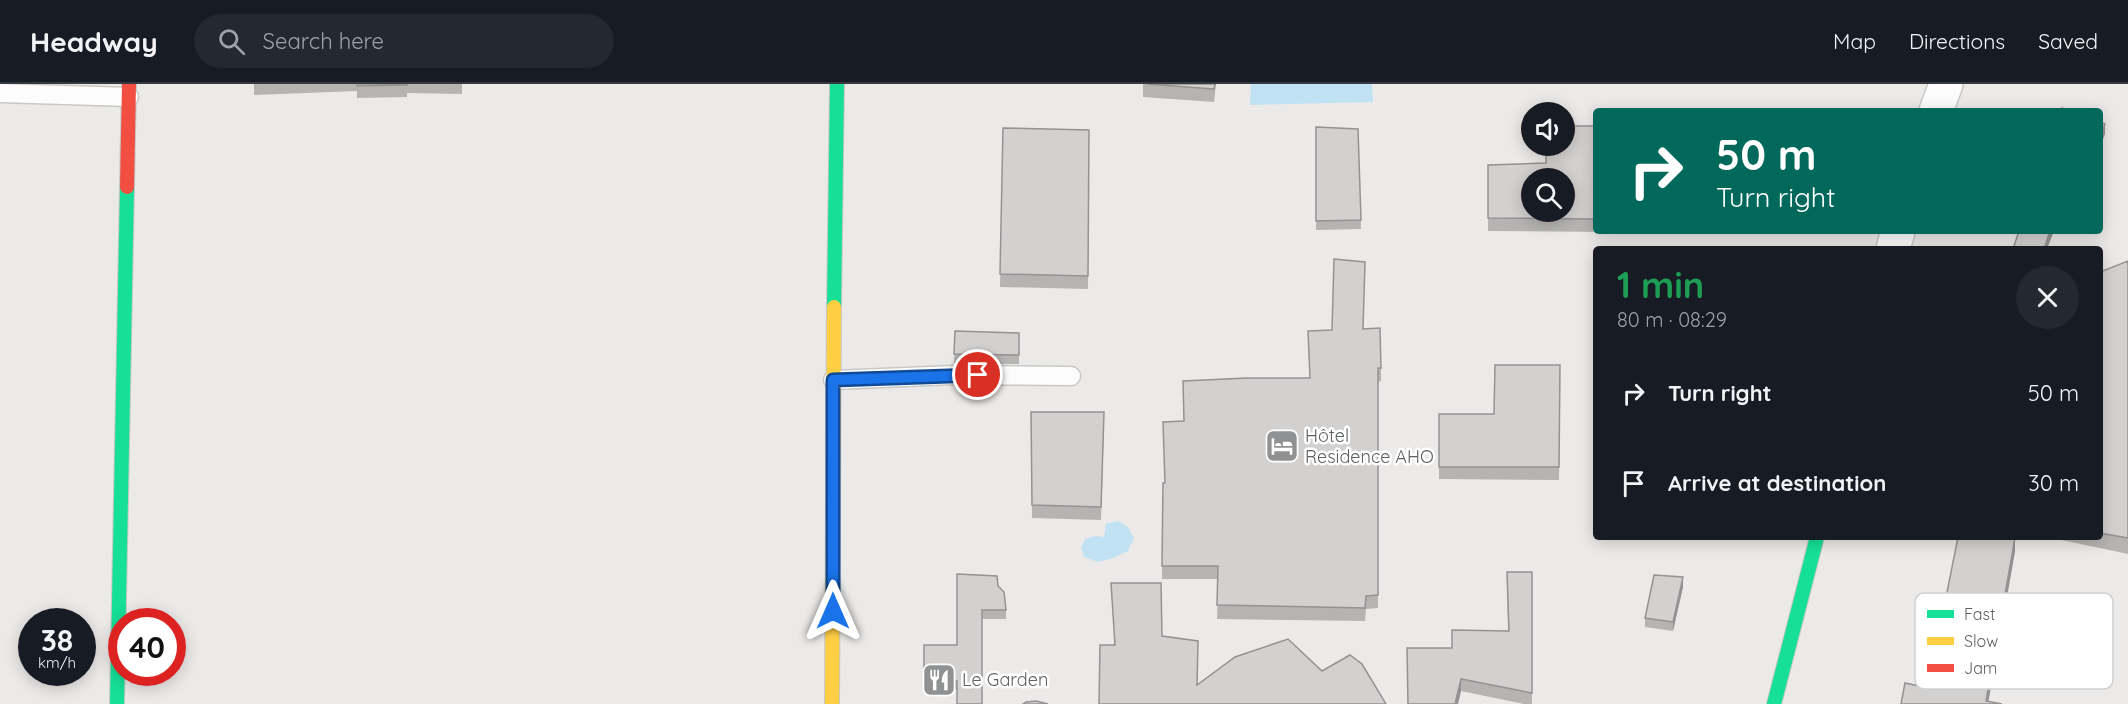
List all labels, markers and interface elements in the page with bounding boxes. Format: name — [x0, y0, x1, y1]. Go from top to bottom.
search box — [194, 14, 614, 68]
text: Headway — [30, 24, 158, 59]
icon: search — [215, 25, 248, 58]
text: Search here — [263, 27, 384, 55]
text: Map — [1833, 28, 1876, 54]
text: Directions — [1909, 28, 2005, 54]
text: Saved — [2038, 28, 2098, 54]
map controls — [1521, 102, 1575, 222]
button: sound — [1521, 102, 1575, 156]
text: 50 m — [1716, 128, 1816, 181]
icon: right — [1617, 132, 1695, 210]
button: search — [1521, 168, 1575, 222]
text: Turn right — [1716, 180, 1835, 214]
text: 1 min — [1617, 262, 1704, 307]
button: close — [2016, 266, 2079, 329]
text: 80 m · 08:29 — [1617, 307, 1727, 332]
pin — [952, 349, 1003, 400]
icon: arrive — [961, 358, 994, 391]
icon: right — [1617, 377, 1650, 410]
text: Turn right — [1668, 379, 1772, 407]
text: 50 m — [2028, 379, 2079, 407]
place label: Hôtel Residence AHO — [1305, 424, 1434, 468]
hotel icon: Hôtel Residence AHO — [1264, 428, 1300, 464]
icon: arrive — [1617, 467, 1650, 500]
text: Arrive at destination — [1668, 469, 1886, 497]
text: 30 m — [2028, 469, 2079, 497]
position arrow — [801, 579, 865, 643]
legend — [1915, 593, 2113, 689]
text: Fast — [1964, 604, 1995, 624]
speed limit sign: 40 — [108, 608, 186, 686]
text: 38 — [41, 621, 73, 659]
text: Slow — [1964, 631, 1998, 651]
text: km/h — [38, 653, 76, 672]
text: Jam — [1964, 658, 1997, 678]
restaurant icon: Le Garden — [921, 662, 957, 698]
place label: Le Garden — [962, 668, 1048, 691]

